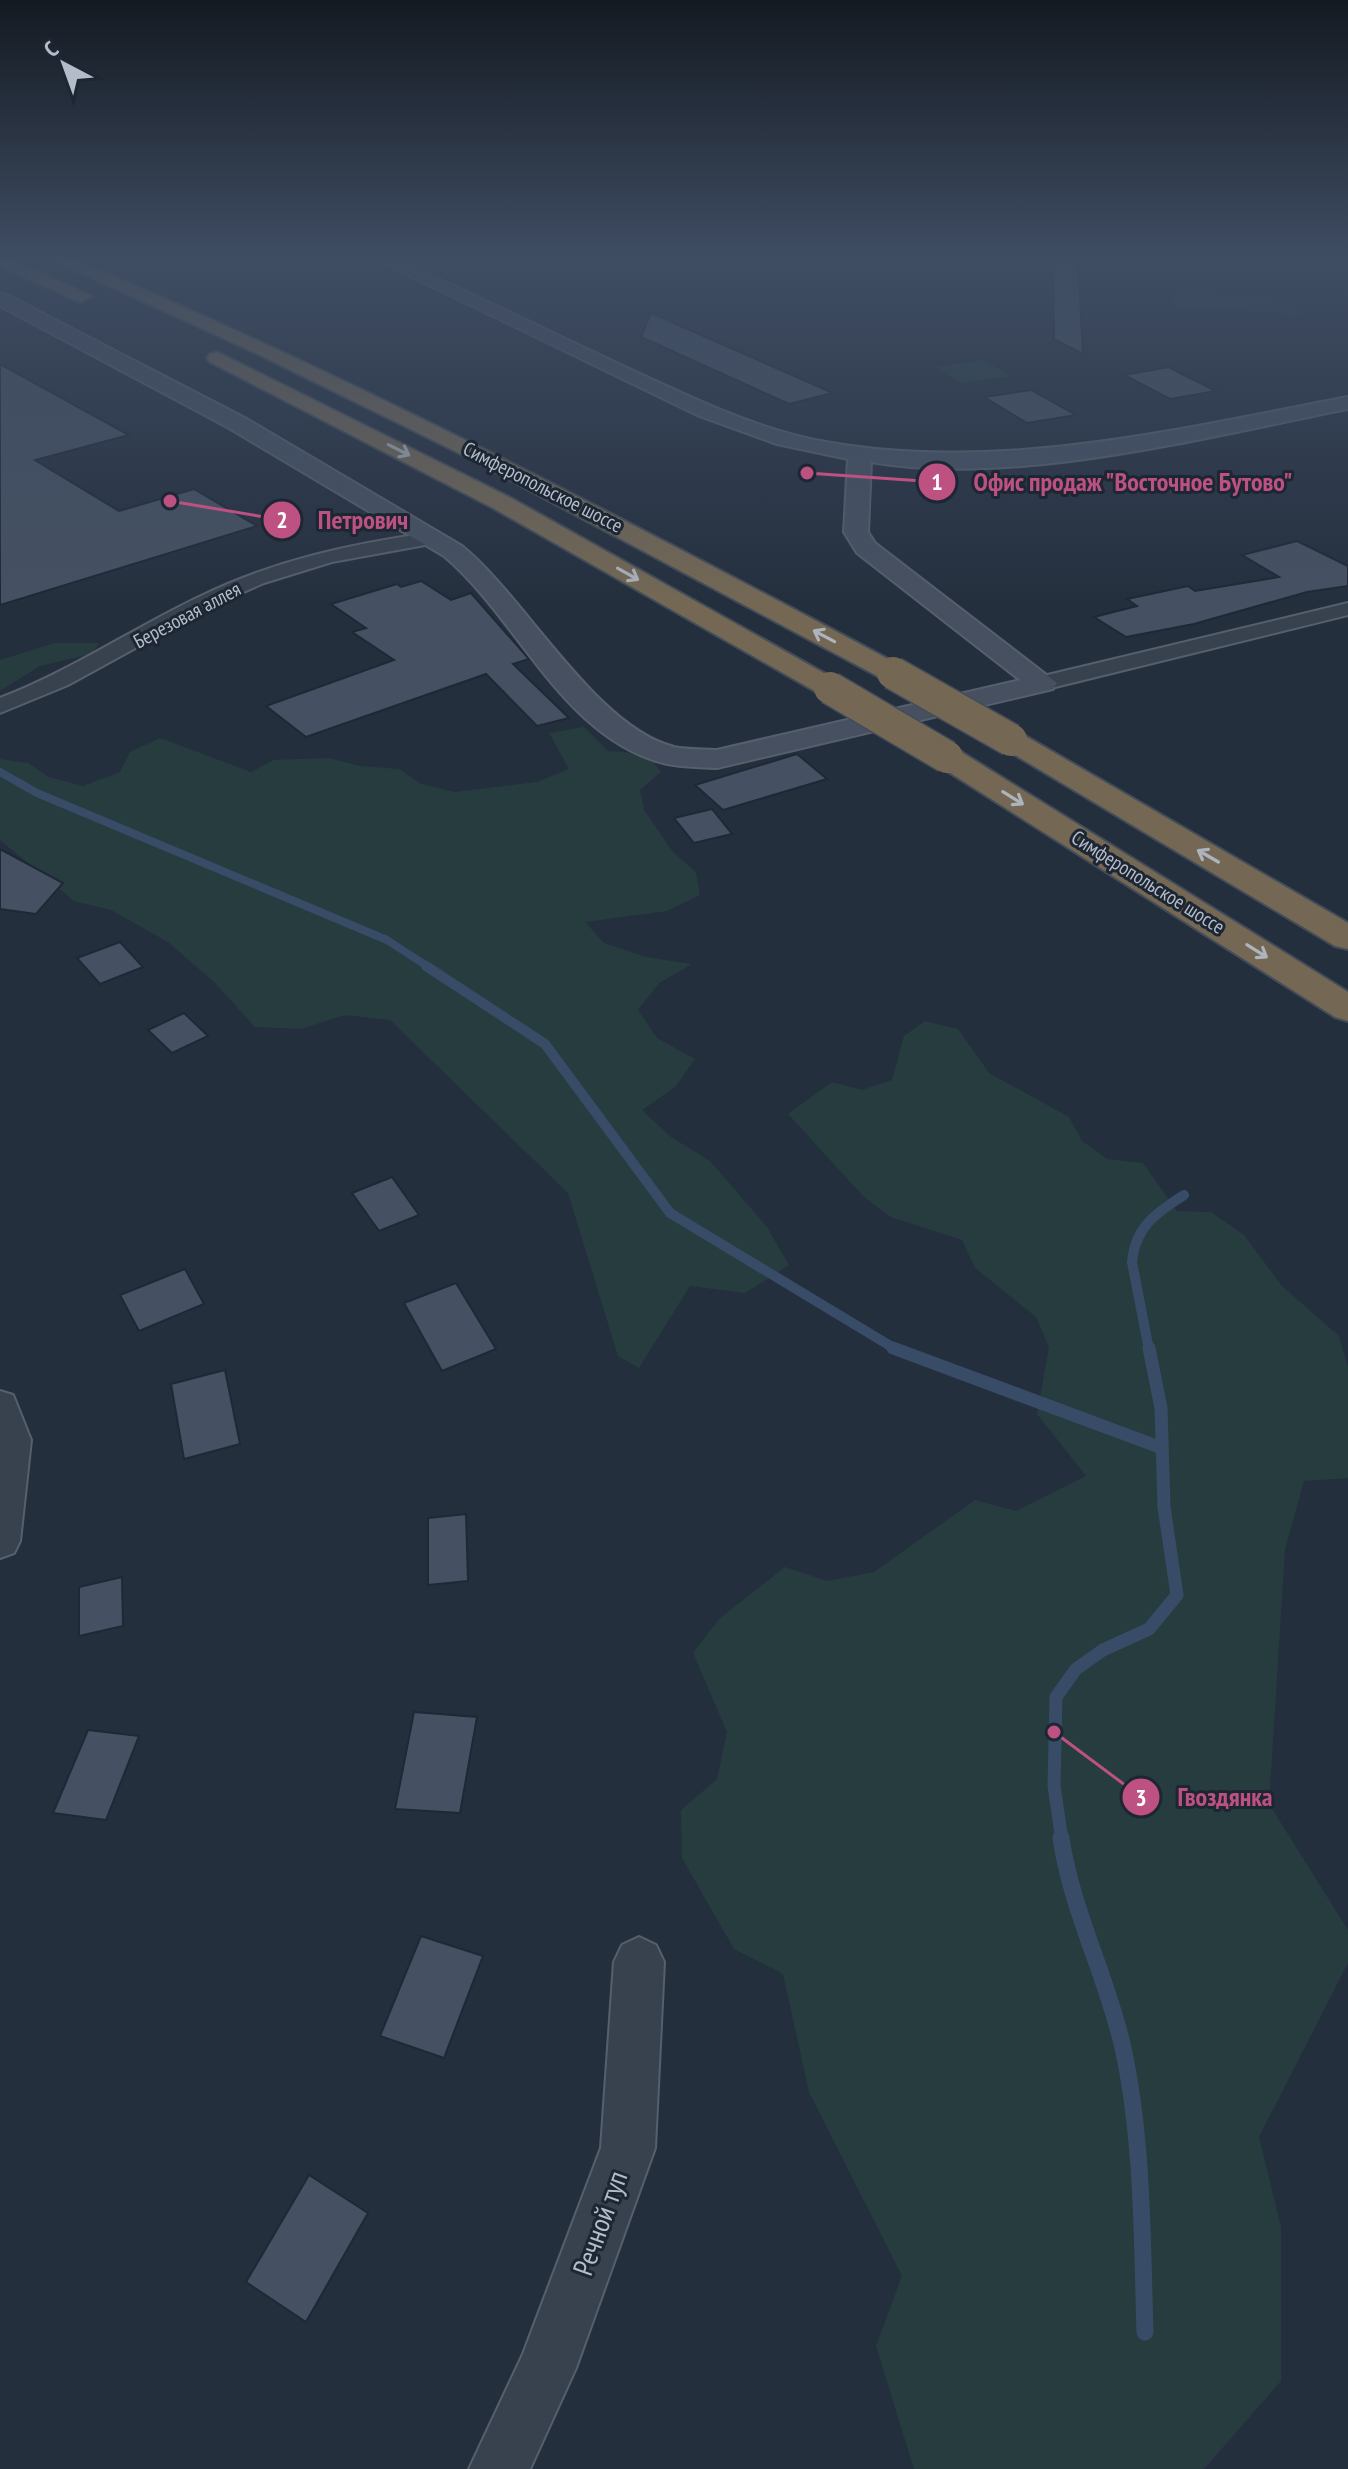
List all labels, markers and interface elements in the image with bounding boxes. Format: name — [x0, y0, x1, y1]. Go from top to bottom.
north arrow — [24, 24, 104, 104]
text: С — [38, 35, 64, 63]
street label: Симферопольское шоссе — [459, 435, 627, 539]
one-way arrow — [387, 443, 411, 458]
callout: Офис продаж "Восточное Бутово" — [917, 457, 1310, 507]
text: Офис продаж "Восточное Бутово" — [974, 465, 1292, 498]
text: 1 — [931, 466, 943, 497]
callout: Петрович — [262, 495, 424, 545]
text: Петрович — [318, 503, 408, 536]
text: 2 — [276, 504, 288, 535]
one-way arrow — [616, 566, 639, 582]
street label: Березовая аллея — [129, 576, 245, 654]
one-way arrow — [813, 628, 836, 644]
one-way arrow — [1001, 791, 1024, 807]
street label: Симферопольское шоссе — [1067, 824, 1229, 940]
one-way arrow — [1197, 848, 1220, 864]
one-way arrow — [1245, 943, 1268, 959]
callout: Гвоздянка — [1121, 1772, 1288, 1822]
text: Гвоздянка — [1177, 1780, 1273, 1813]
text: 3 — [1135, 1782, 1147, 1813]
street label: Речной туп — [564, 2166, 635, 2280]

